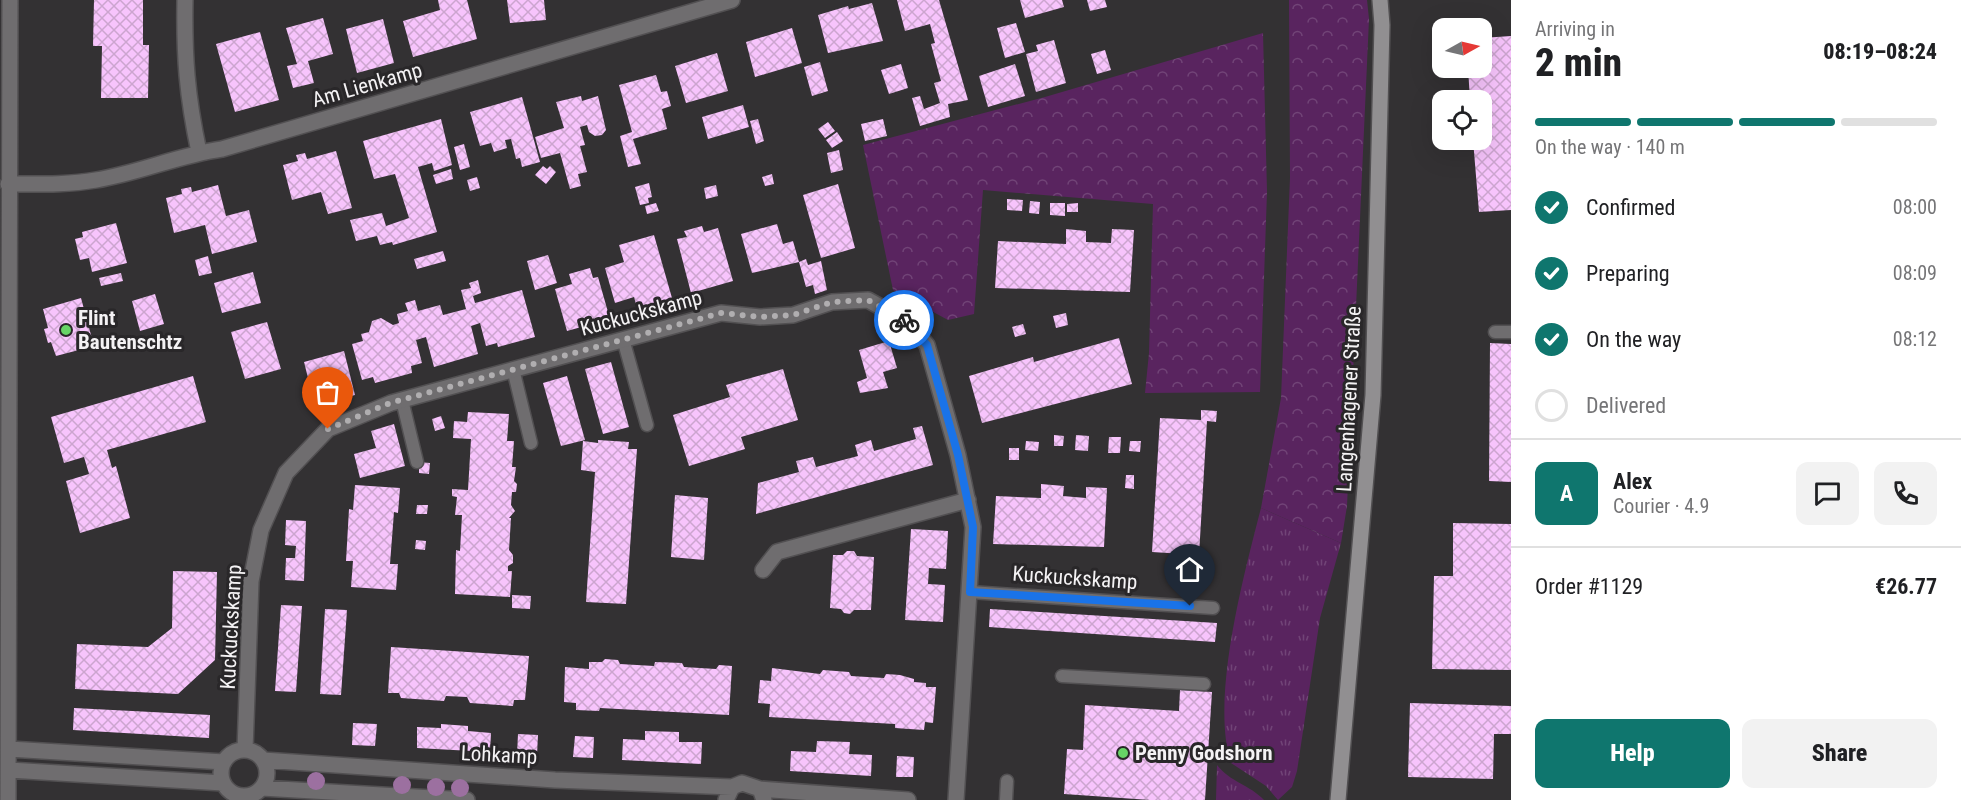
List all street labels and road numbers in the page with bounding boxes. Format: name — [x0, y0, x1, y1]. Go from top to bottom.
street label: Am Lienkamp — [309, 58, 425, 112]
street label: Kuckuckskamp — [577, 285, 705, 341]
street label: Langenhagener Straße — [1332, 305, 1366, 493]
street label: Kuckuckskamp — [1012, 562, 1138, 594]
street label: Kuckuckskamp — [216, 564, 246, 690]
street label: Lohkamp — [460, 741, 538, 769]

